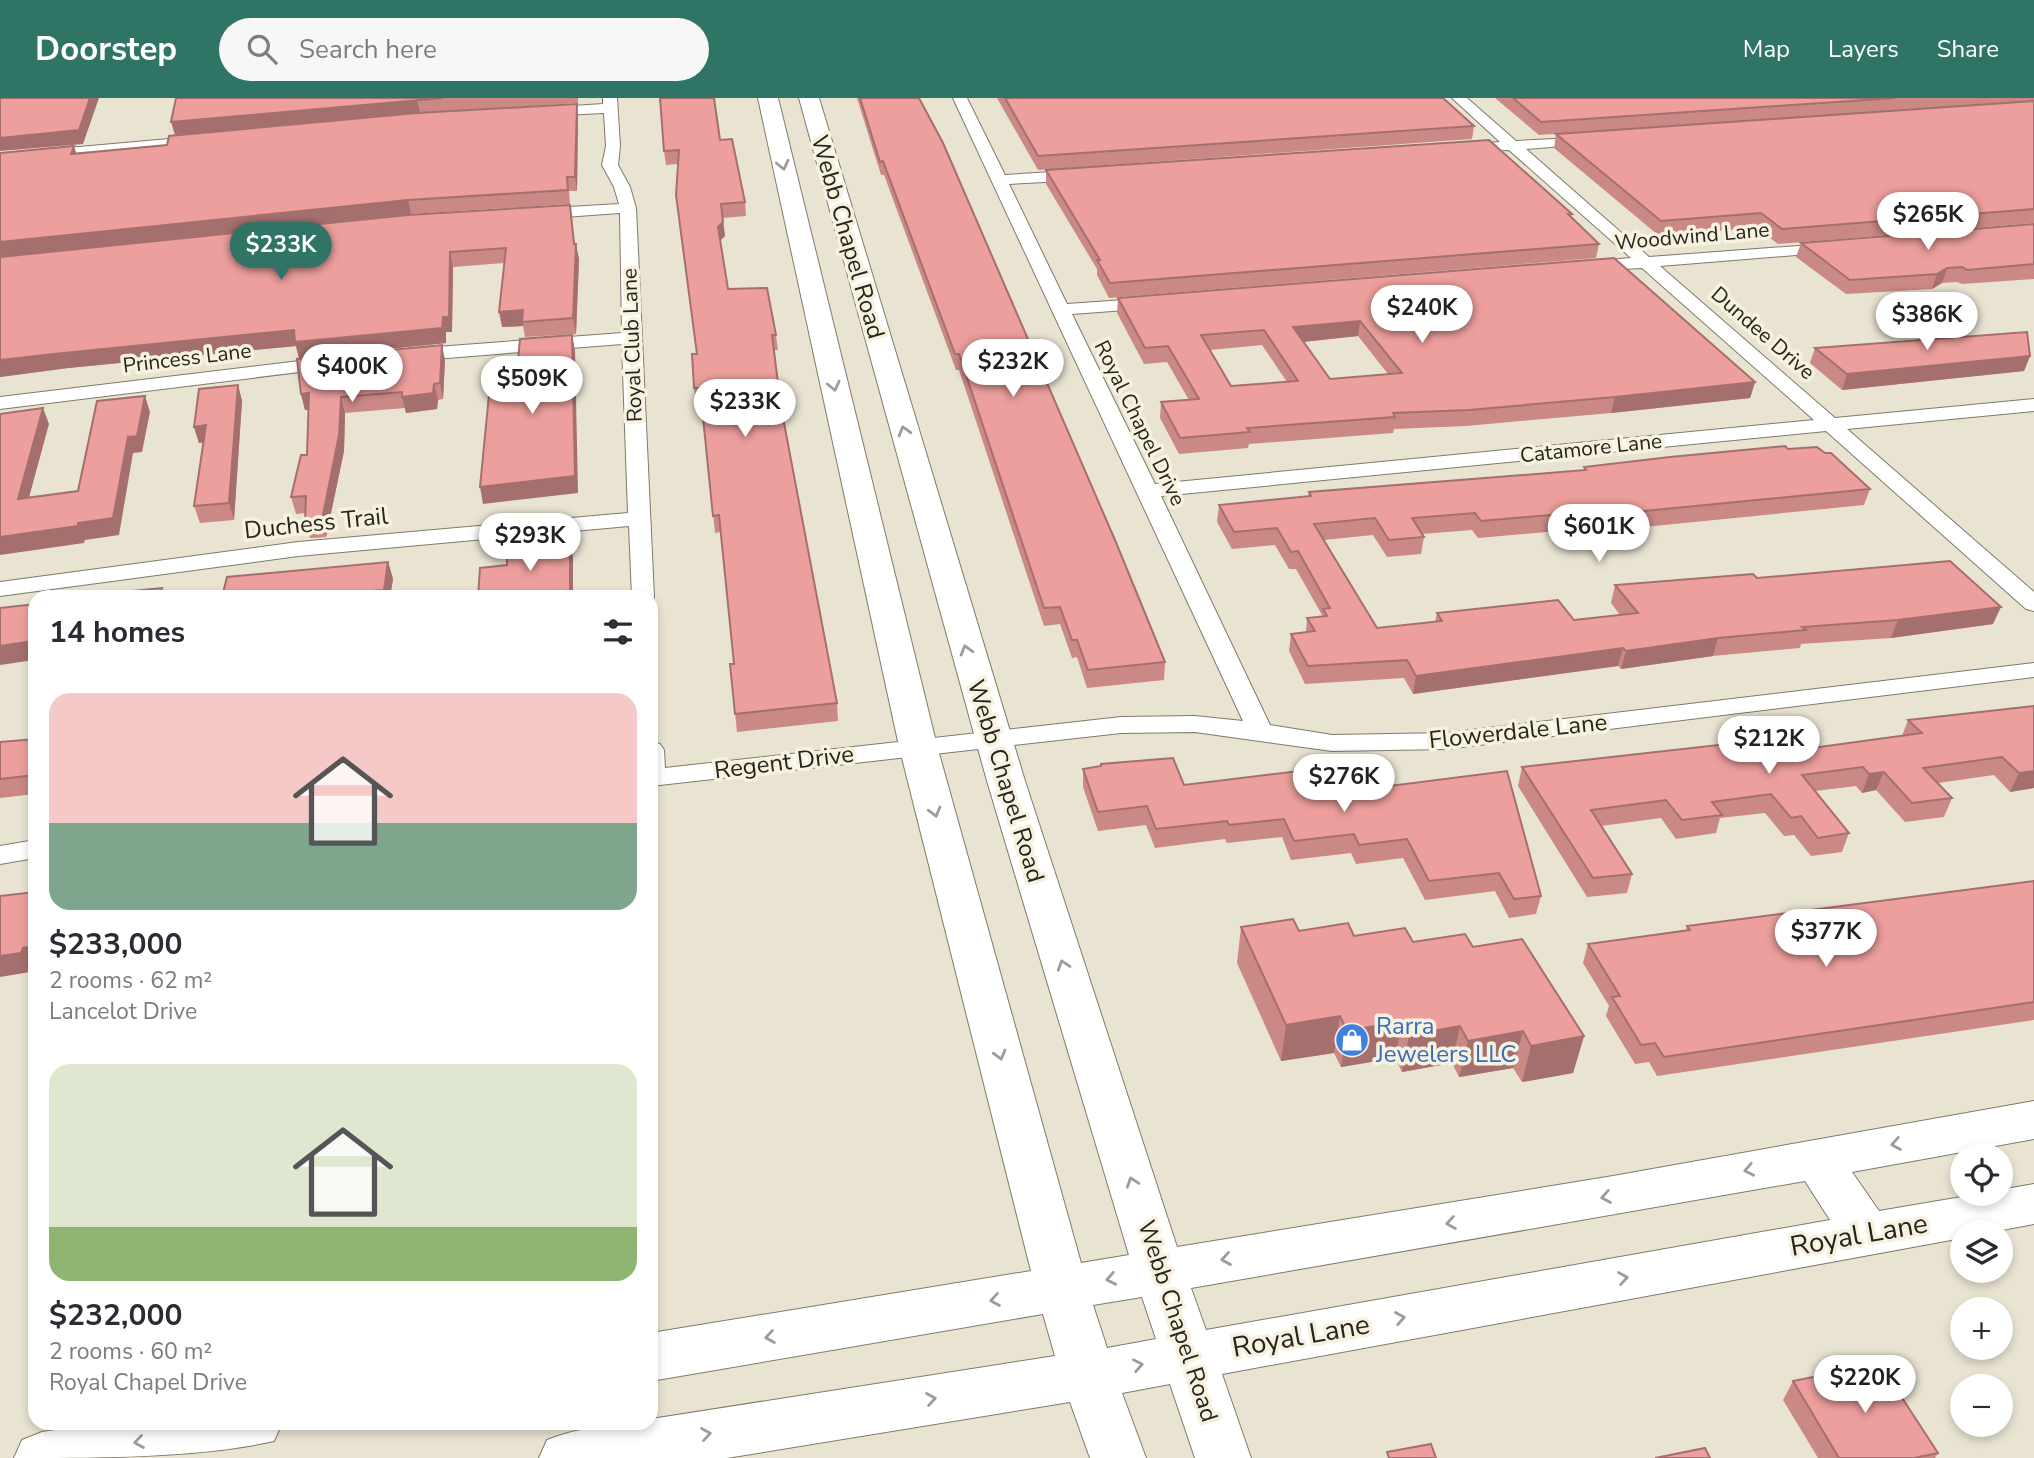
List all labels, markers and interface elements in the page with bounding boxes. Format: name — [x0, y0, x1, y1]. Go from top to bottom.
search box — [219, 18, 709, 81]
text: Doorstep — [35, 27, 177, 72]
icon: search — [243, 30, 281, 68]
text: Search here — [299, 32, 437, 67]
text: Map — [1743, 33, 1790, 65]
text: Layers — [1828, 33, 1899, 65]
text: Share — [1937, 33, 1999, 65]
street label: Webb Chapel Road — [804, 132, 892, 342]
one-way arrow — [775, 158, 790, 170]
pin: $265K — [1879, 192, 1977, 252]
text: $265K — [1893, 199, 1963, 230]
street label: Woodwind Lane — [1613, 215, 1771, 257]
pin: $233K — [232, 222, 330, 282]
text: $233K — [246, 229, 316, 260]
street label: Royal Club Lane — [615, 268, 649, 422]
street label: Dundee Drive — [1705, 280, 1821, 386]
pin: $240K — [1373, 286, 1471, 345]
text: $240K — [1387, 292, 1457, 323]
pin: $386K — [1878, 292, 1976, 352]
text: $386K — [1892, 299, 1962, 330]
street label: Princess Lane — [121, 336, 253, 380]
street label: Royal Chapel Drive — [1088, 336, 1192, 510]
pin: $232K — [964, 340, 1062, 399]
pin: $400K — [303, 344, 401, 404]
text: $232K — [978, 346, 1048, 377]
text: $400K — [317, 351, 387, 382]
pin: $509K — [483, 356, 581, 416]
text: $509K — [497, 363, 567, 394]
pin: $233K — [696, 380, 794, 439]
one-way arrow — [826, 380, 841, 392]
text: $233K — [710, 386, 780, 417]
one-way arrow — [897, 425, 912, 437]
street label: Catamore Lane — [1519, 427, 1663, 469]
street label: Duchess Trail — [242, 500, 390, 546]
pin: $601K — [1550, 504, 1648, 564]
text: $601K — [1564, 511, 1634, 542]
pin: $293K — [481, 514, 579, 573]
text: $293K — [495, 520, 565, 551]
text: 14 homes — [49, 612, 185, 653]
icon: filters — [599, 613, 637, 651]
one-way arrow — [960, 644, 974, 656]
street label: Webb Chapel Road — [960, 676, 1052, 886]
street label: Flowerdale Lane — [1427, 706, 1609, 756]
pin: $212K — [1720, 716, 1818, 776]
text: $212K — [1734, 723, 1804, 754]
icon: home — [280, 738, 406, 864]
street label: Regent Drive — [712, 738, 856, 786]
pin: $276K — [1295, 754, 1393, 814]
text: $276K — [1309, 761, 1379, 792]
one-way arrow — [927, 806, 941, 818]
pin: $377K — [1777, 910, 1875, 969]
text: $377K — [1791, 916, 1861, 947]
text: $233,000 — [49, 924, 182, 965]
one-way arrow — [1057, 959, 1071, 972]
text: 2 rooms · 62 m² — [49, 965, 212, 996]
text: Lancelot Drive — [49, 996, 197, 1027]
place label: Rarra Jewelers LLC — [1375, 1010, 1516, 1070]
shop icon: Rarra Jewelers LLC — [1333, 1021, 1371, 1059]
one-way arrow — [992, 1048, 1006, 1060]
icon: home — [280, 1109, 406, 1235]
one-way arrow — [1890, 1136, 1902, 1151]
map controls — [1950, 1143, 2013, 1437]
button: locate — [1950, 1143, 2013, 1206]
one-way arrow — [1743, 1162, 1755, 1177]
one-way arrow — [1126, 1176, 1140, 1189]
one-way arrow — [1600, 1189, 1612, 1204]
street label: Royal Lane — [1787, 1204, 1931, 1266]
one-way arrow — [1445, 1215, 1457, 1230]
street label: Webb Chapel Road — [1130, 1216, 1226, 1426]
button: layers — [1950, 1220, 2013, 1283]
one-way arrow — [1220, 1251, 1232, 1266]
one-way arrow — [1105, 1271, 1117, 1286]
one-way arrow — [1617, 1271, 1629, 1286]
one-way arrow — [989, 1292, 1001, 1307]
text: $232,000 — [49, 1295, 182, 1336]
button: + — [1950, 1297, 2013, 1360]
street label: Royal Lane — [1229, 1305, 1373, 1367]
one-way arrow — [1394, 1311, 1405, 1326]
one-way arrow — [765, 1329, 776, 1344]
text: 2 rooms · 60 m² — [49, 1336, 212, 1367]
pin: $220K — [1816, 1356, 1914, 1415]
one-way arrow — [1132, 1359, 1144, 1374]
text: $220K — [1830, 1362, 1900, 1393]
text: Royal Chapel Drive — [49, 1367, 247, 1398]
button: − — [1950, 1374, 2013, 1437]
one-way arrow — [925, 1392, 937, 1407]
one-way arrow — [701, 1427, 712, 1442]
one-way arrow — [133, 1434, 145, 1449]

